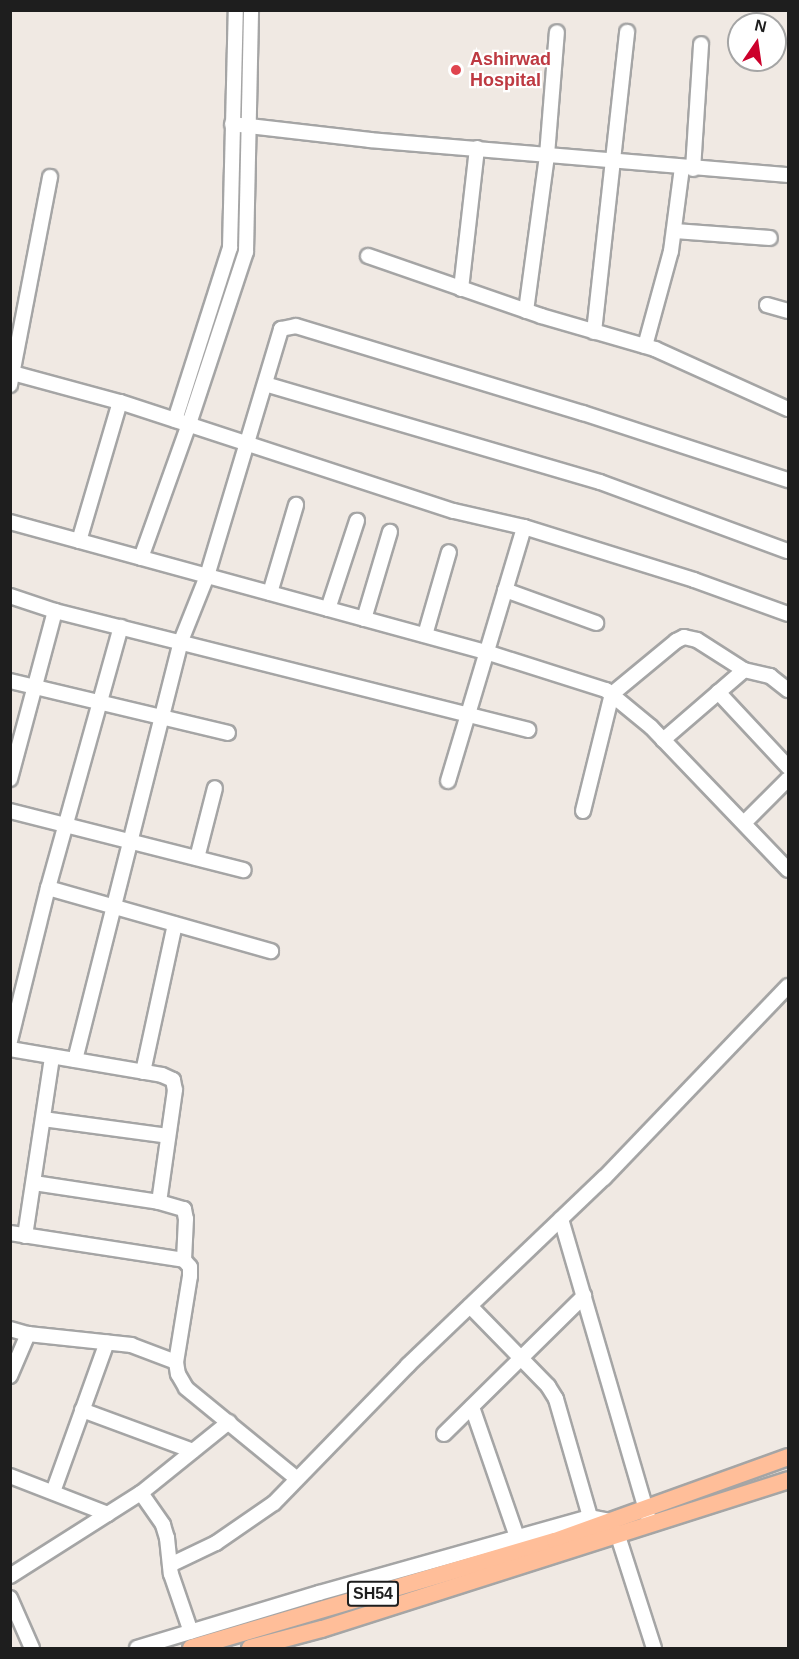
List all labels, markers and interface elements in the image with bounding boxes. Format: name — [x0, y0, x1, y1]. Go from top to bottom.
north arrow — [727, 12, 787, 72]
text: N — [753, 16, 768, 36]
place label: Ashirwad Hospital — [470, 49, 551, 92]
marker: Ashirwad Hospital — [447, 61, 465, 79]
road number: SH54 — [346, 1581, 400, 1607]

